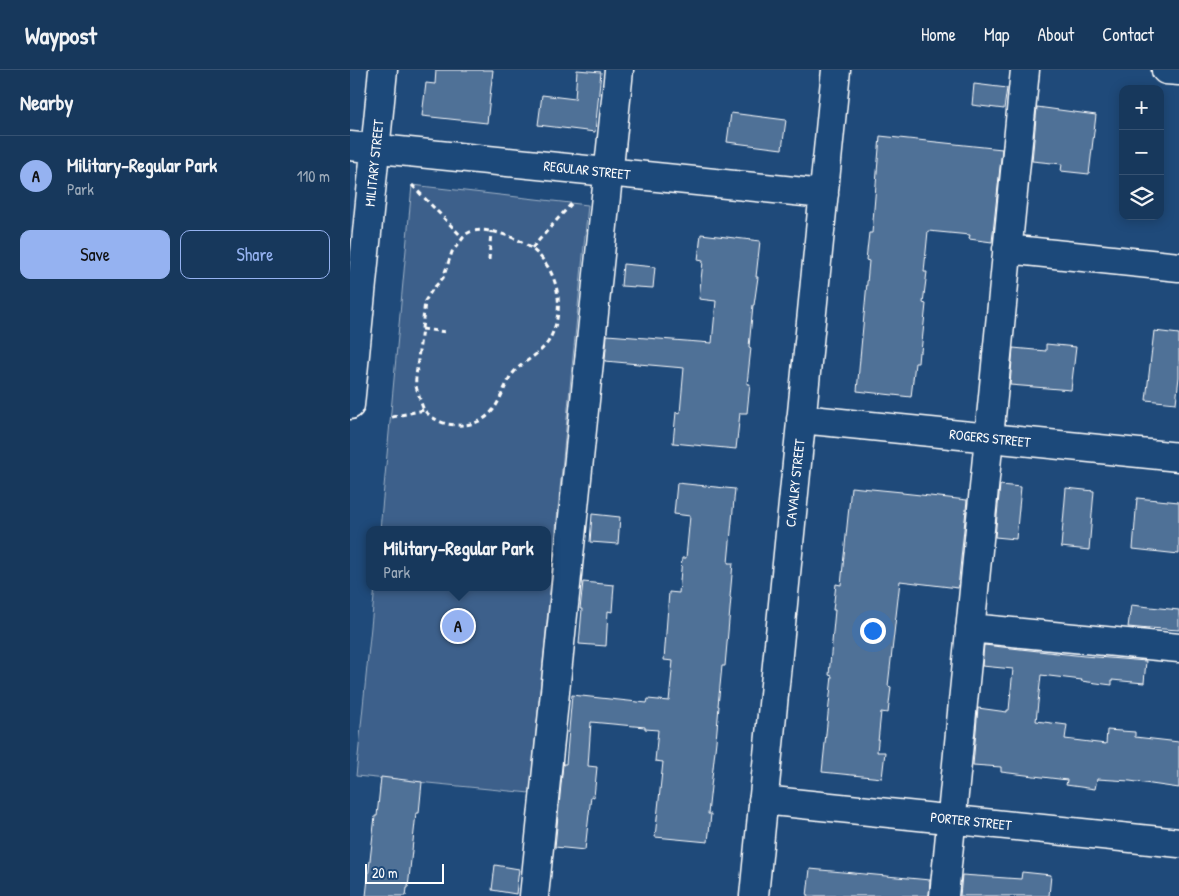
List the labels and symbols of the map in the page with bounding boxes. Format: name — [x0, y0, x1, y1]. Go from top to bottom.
street label: MILITARY STREET — [359, 118, 388, 207]
street label: REGULAR STREET — [543, 156, 632, 184]
street label: ROGERS STREET — [949, 424, 1032, 451]
street label: CAVALRY STREET — [780, 438, 809, 528]
pin: A — [442, 607, 474, 645]
your location — [860, 618, 886, 644]
street label: PORTER STREET — [930, 807, 1013, 834]
scale bar — [365, 861, 444, 884]

